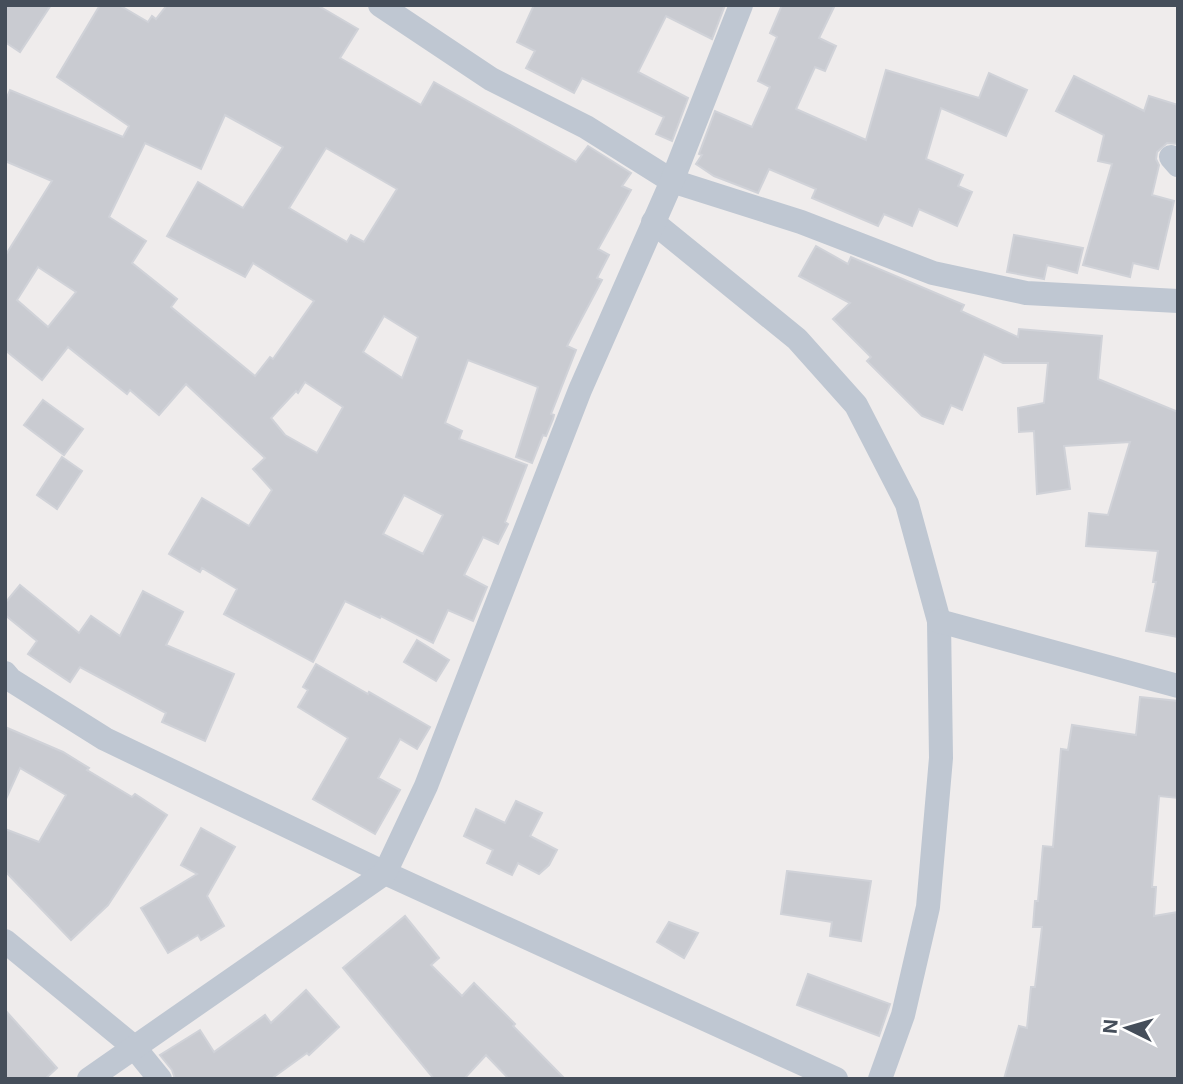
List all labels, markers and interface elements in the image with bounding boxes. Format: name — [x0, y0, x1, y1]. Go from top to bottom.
north arrow — [1092, 993, 1162, 1063]
text: N — [1098, 1018, 1123, 1035]

